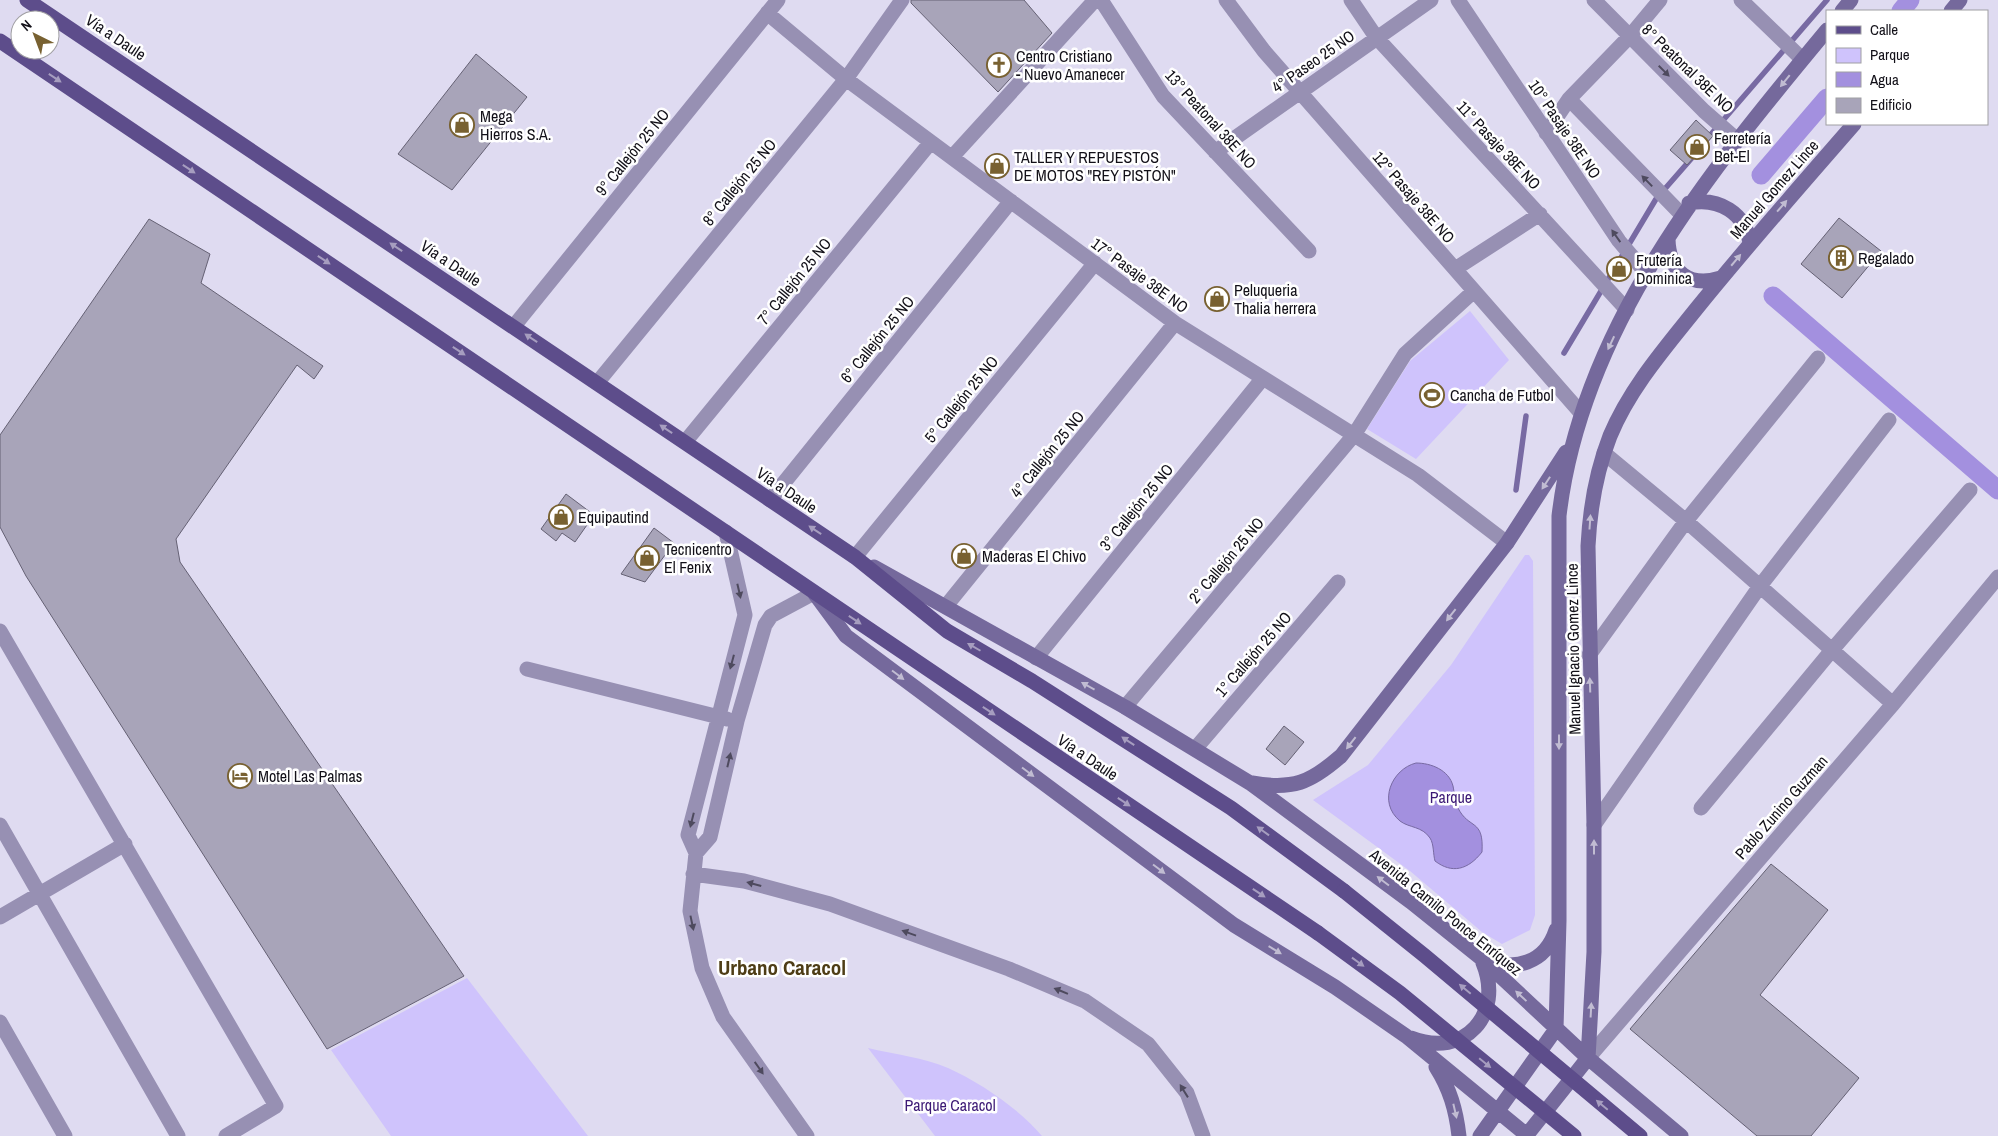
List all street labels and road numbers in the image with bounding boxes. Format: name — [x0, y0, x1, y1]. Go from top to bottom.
street label: Vía a Daule — [82, 9, 150, 65]
street label: 8° Peatonal 38E NO — [1637, 19, 1739, 117]
street label: 4° Paseo 25 NO — [1267, 24, 1359, 98]
street label: 13° Peatonal 38E NO — [1160, 65, 1262, 173]
street label: 10° Pasaje 38E NO — [1524, 75, 1606, 183]
street label: 11° Pasaje 38E NO — [1452, 96, 1546, 194]
street label: 9° Callejón 25 NO — [590, 104, 674, 200]
street label: 8° Callejón 25 NO — [697, 134, 781, 230]
street label: Manuel Gomez Lince — [1725, 135, 1823, 243]
street label: 12° Pasaje 38E NO — [1368, 146, 1460, 248]
street label: 17° Pasaje 38E NO — [1087, 232, 1193, 318]
street label: 7° Callejón 25 NO — [752, 233, 836, 329]
street label: Vía a Daule — [417, 235, 485, 291]
street label: 6° Callejón 25 NO — [835, 291, 919, 387]
street label: 5° Callejón 25 NO — [919, 351, 1003, 447]
street label: 4° Callejón 25 NO — [1005, 406, 1089, 502]
street label: 3° Callejón 25 NO — [1094, 459, 1178, 555]
street label: Vía a Daule — [753, 462, 821, 518]
street label: 2° Callejón 25 NO — [1183, 512, 1269, 608]
street label: Manuel Ignacio Gomez Lince — [1561, 563, 1585, 735]
street label: 1° Callejón 25 NO — [1210, 607, 1296, 701]
street label: Vía a Daule — [1054, 729, 1122, 785]
street label: Pablo Zunino Guzman — [1730, 750, 1832, 864]
street label: Avenida Camilo Ponce Enríquez — [1364, 843, 1527, 981]

